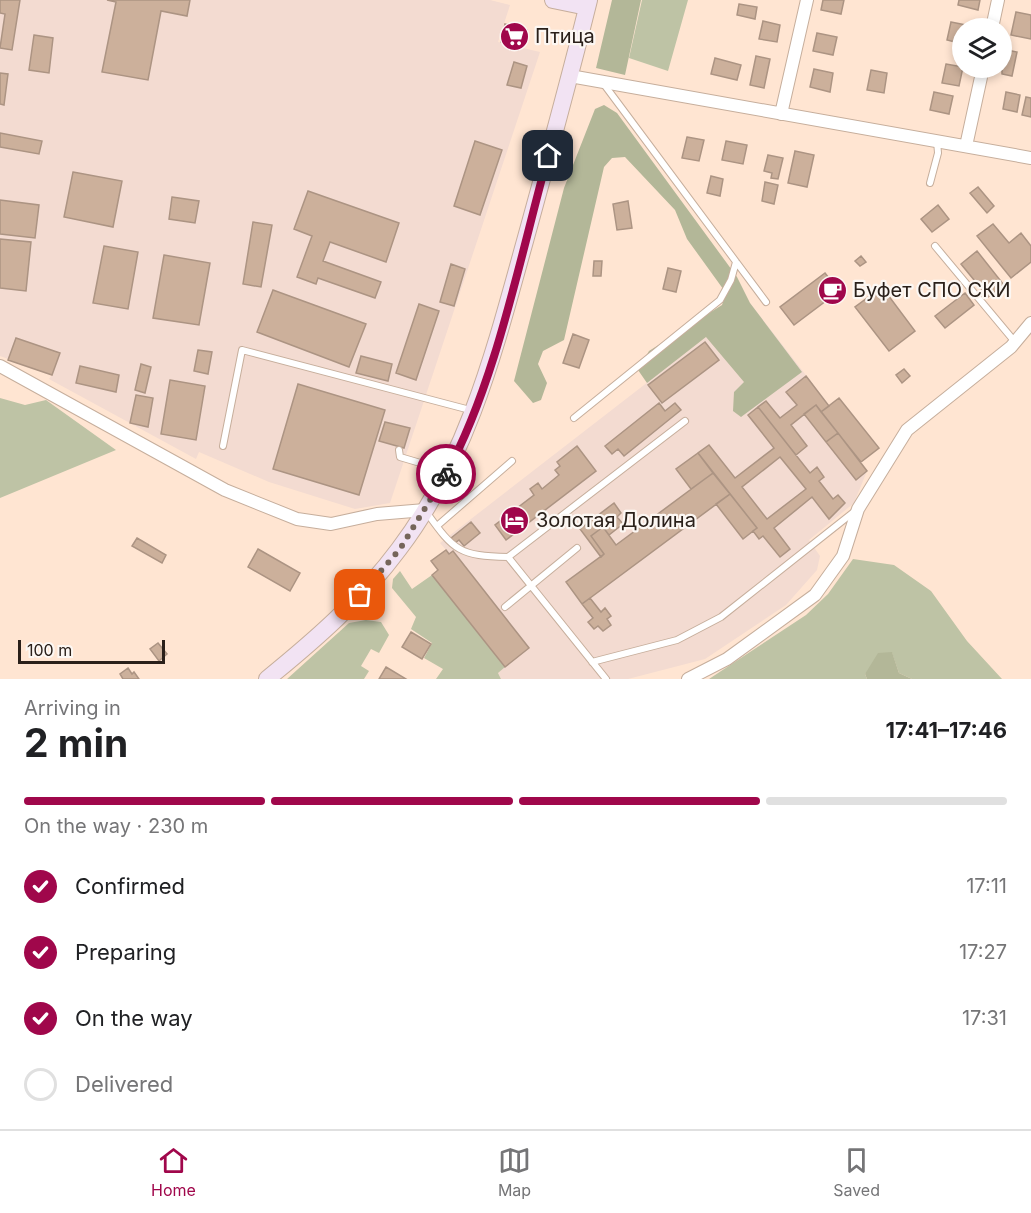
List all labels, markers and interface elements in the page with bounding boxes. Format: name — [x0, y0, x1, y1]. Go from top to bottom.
map controls — [952, 18, 1012, 78]
button: layers — [952, 18, 1012, 78]
supermarket icon: Птица — [498, 20, 530, 52]
place label: Птица — [535, 24, 595, 48]
pin — [522, 130, 573, 181]
icon: home — [531, 139, 564, 172]
cafe icon: Буфет СПО СКИ — [816, 274, 848, 306]
place label: Буфет СПО СКИ — [853, 278, 1011, 302]
courier — [416, 444, 476, 504]
icon: bike — [430, 458, 463, 491]
hotel icon: Золотая Долина — [499, 504, 531, 536]
place label: Золотая Долина — [536, 508, 696, 532]
pin — [334, 569, 385, 620]
icon: bag — [343, 578, 376, 611]
scale bar — [18, 637, 165, 664]
text: 100 m — [27, 640, 72, 660]
text: Arriving in — [24, 696, 121, 720]
text: 17:41–17:46 — [886, 717, 1007, 743]
text: 2 min — [24, 719, 128, 766]
text: On the way · 230 m — [24, 814, 208, 838]
icon: check — [24, 870, 57, 903]
text: Confirmed — [75, 873, 185, 899]
text: 17:11 — [966, 874, 1007, 898]
icon: check — [24, 936, 57, 969]
text: Preparing — [75, 939, 176, 965]
text: 17:27 — [959, 940, 1007, 964]
icon: check — [24, 1002, 57, 1035]
text: On the way — [75, 1005, 193, 1031]
text: 17:31 — [962, 1006, 1007, 1030]
text: Delivered — [75, 1071, 173, 1097]
tab: Home — [151, 1144, 196, 1200]
tab: Map — [498, 1144, 531, 1200]
tab: Saved — [833, 1144, 880, 1200]

